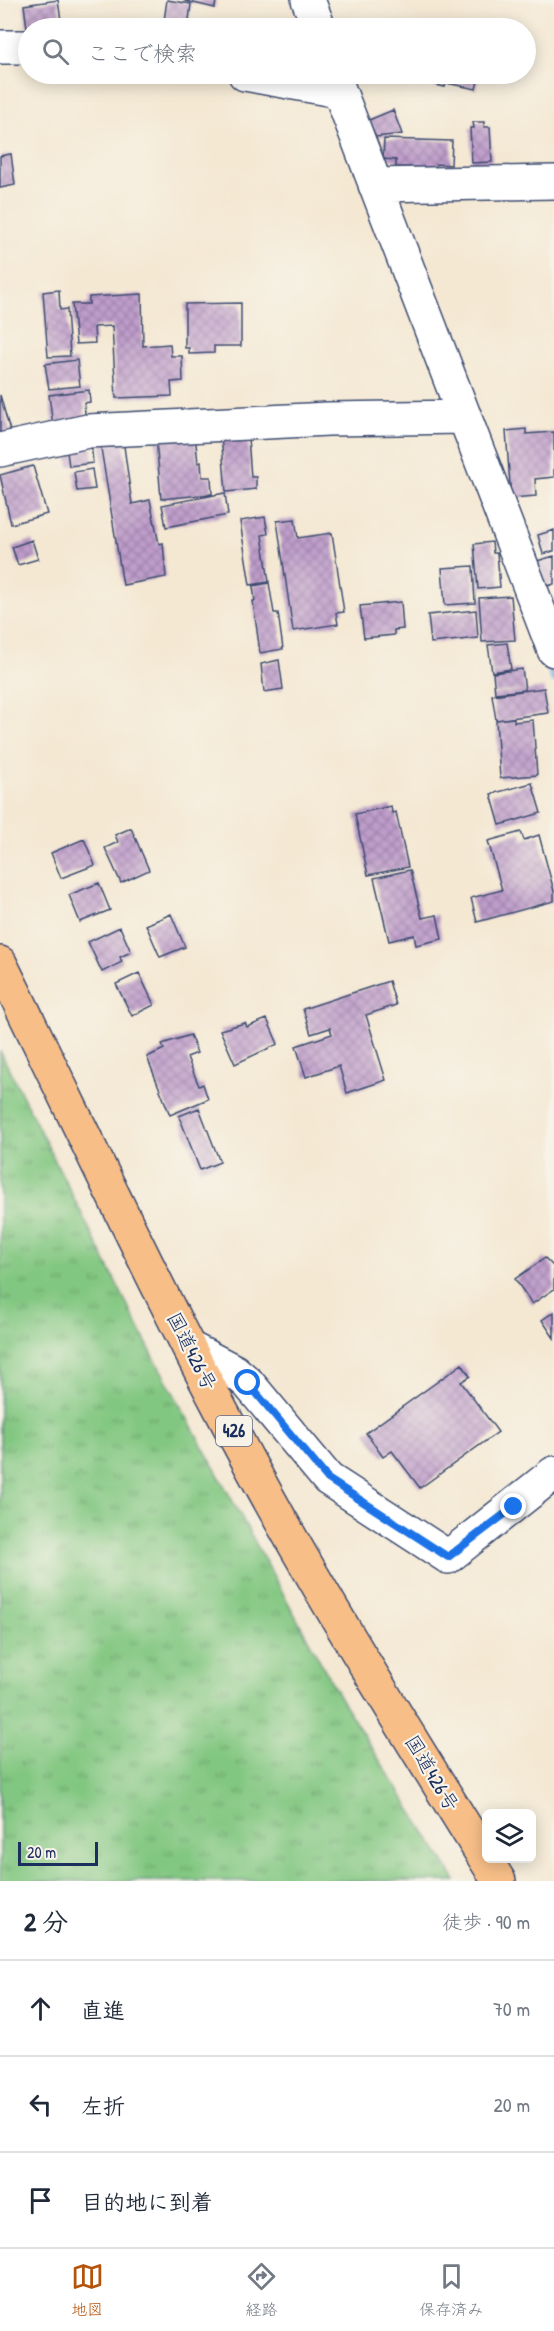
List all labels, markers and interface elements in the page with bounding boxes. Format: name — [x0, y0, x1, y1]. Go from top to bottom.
search box — [18, 18, 536, 84]
icon: search — [39, 35, 72, 68]
text: ここで検索 — [87, 38, 197, 68]
street label: 国道426号 — [161, 1307, 224, 1395]
route start — [234, 1369, 260, 1395]
road number: 426 — [216, 1416, 252, 1446]
route end — [500, 1493, 526, 1519]
street label: 国道426号 — [399, 1729, 466, 1816]
map controls — [482, 1809, 536, 1863]
button: layers — [482, 1809, 536, 1863]
scale bar — [18, 1839, 98, 1866]
text: 20 m — [27, 1841, 56, 1863]
text: 2 分 — [24, 1904, 68, 1939]
text: 徒歩 · 90 m — [442, 1908, 530, 1935]
icon: ahead — [24, 1992, 57, 2025]
text: 直進 — [81, 1995, 125, 2025]
text: 70 m — [493, 1995, 530, 2022]
icon: left — [24, 2088, 57, 2121]
text: 左折 — [81, 2091, 125, 2121]
text: 20 m — [493, 2091, 530, 2118]
icon: arrive — [24, 2184, 57, 2217]
text: 目的地に到着 — [81, 2187, 213, 2217]
tab: 地図 — [71, 2260, 104, 2320]
tab: 経路 — [245, 2260, 278, 2320]
tab: 保存済み — [419, 2260, 483, 2320]

